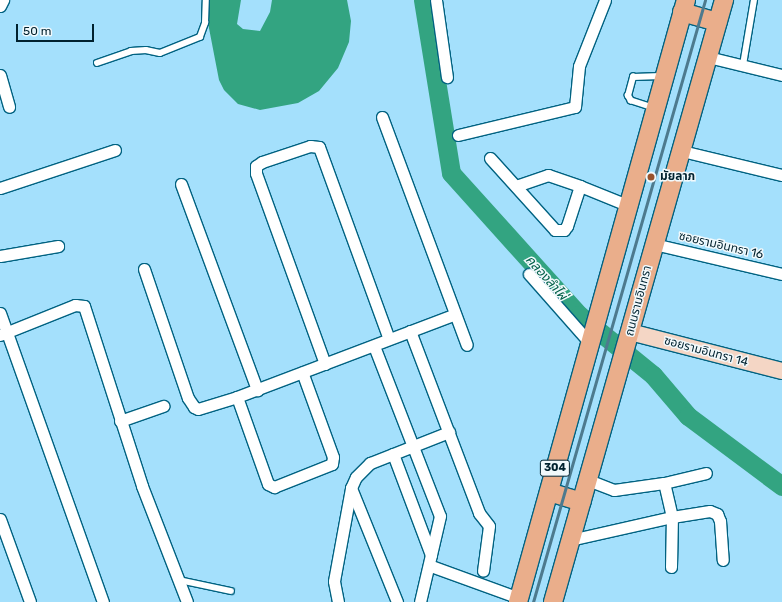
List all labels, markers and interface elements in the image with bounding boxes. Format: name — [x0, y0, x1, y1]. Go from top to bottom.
scale bar — [18, 16, 96, 42]
text: 50 m — [23, 24, 51, 38]
place label: มัยลาภ — [660, 170, 695, 184]
marker: มัยลาภ — [645, 171, 657, 183]
street label: ซอยรามอินทรา 16 — [677, 229, 765, 263]
water label: คลองลำไผ่ — [522, 252, 570, 304]
street label: ถนนรามอินทรา — [623, 264, 655, 338]
street label: ซอยรามอินทรา 14 — [662, 334, 750, 370]
road number: 304 — [539, 459, 571, 477]

